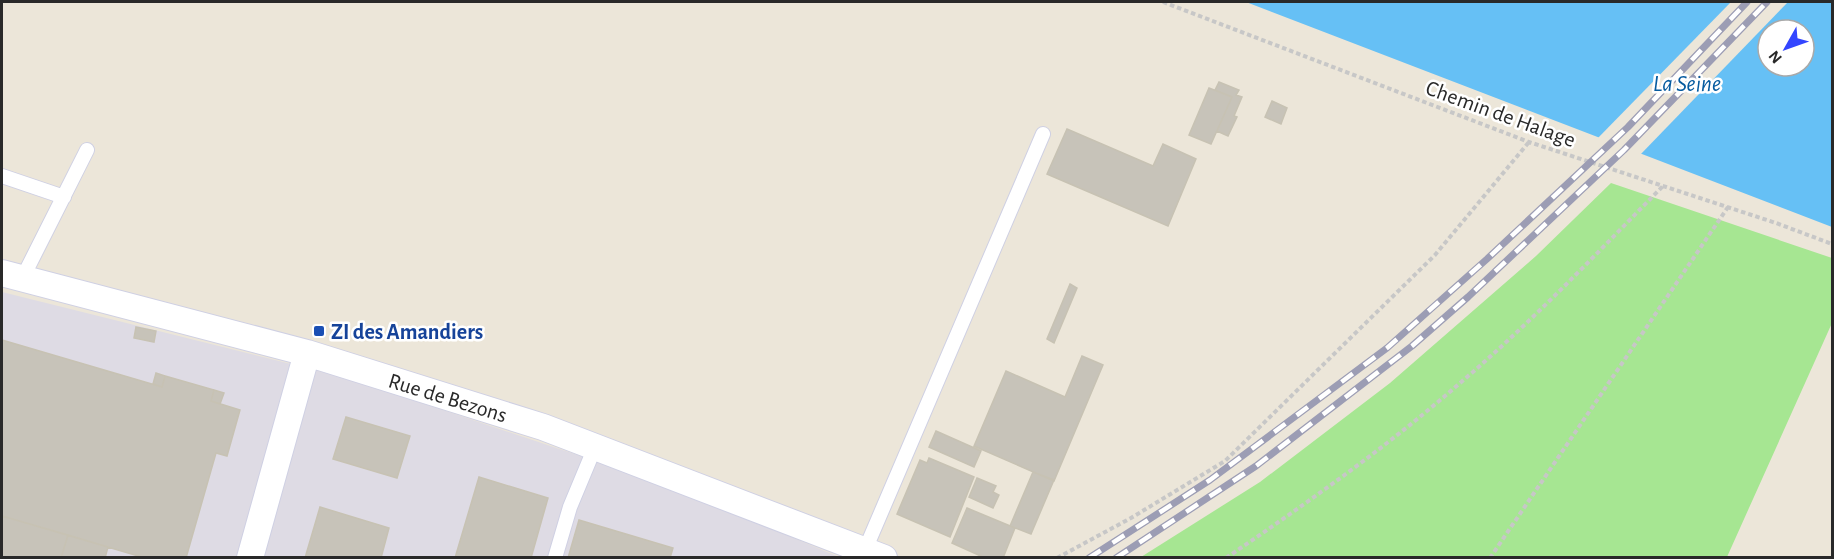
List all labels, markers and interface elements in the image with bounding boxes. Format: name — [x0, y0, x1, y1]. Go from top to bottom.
north arrow — [1756, 18, 1816, 78]
text: N — [1766, 48, 1785, 66]
water label: La Seine — [1653, 72, 1721, 96]
street label: Chemin de Halage — [1423, 77, 1578, 151]
place label: ZI des Amandiers — [331, 321, 483, 343]
marker: ZI des Amandiers — [312, 324, 326, 338]
street label: Rue de Bezons — [386, 370, 509, 426]

